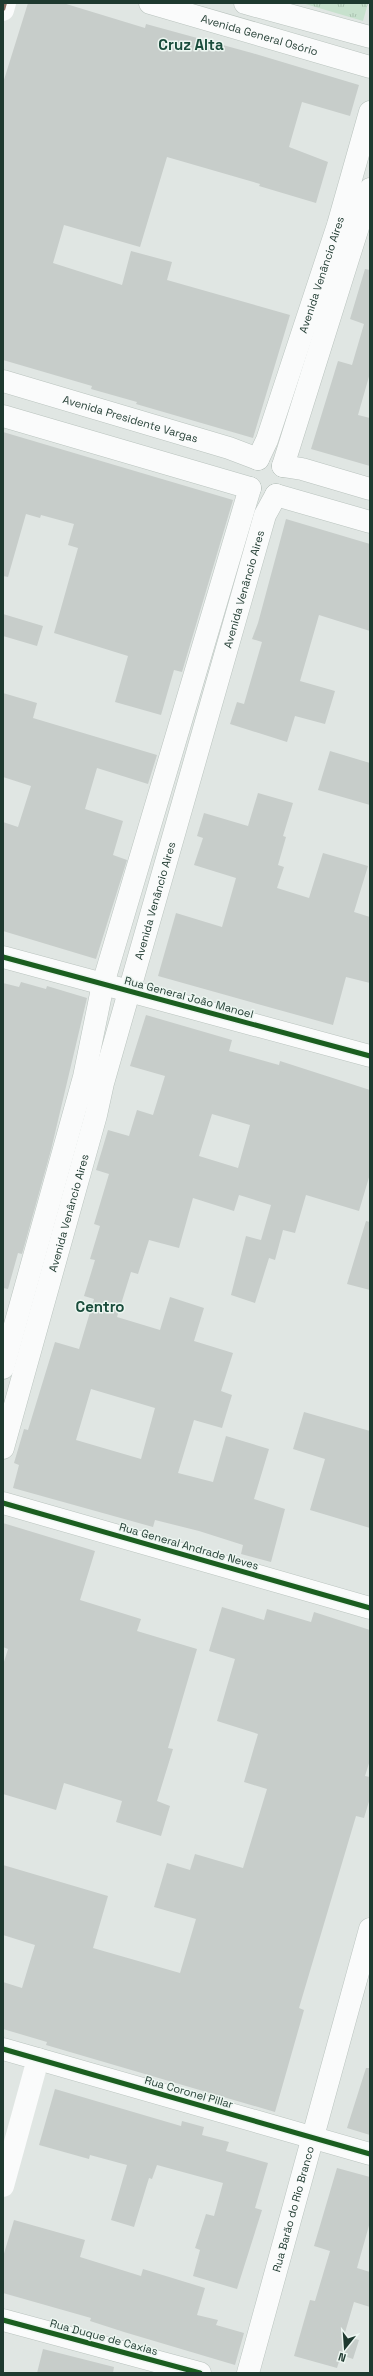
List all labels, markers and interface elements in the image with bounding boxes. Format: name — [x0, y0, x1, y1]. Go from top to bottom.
street label: Avenida General Osório — [199, 11, 320, 59]
district label: Cruz Alta — [158, 35, 224, 54]
street label: Avenida Venâncio Aires — [296, 215, 347, 335]
street label: Avenida Presidente Vargas — [61, 392, 200, 446]
street label: Avenida Venâncio Aires — [220, 528, 267, 650]
street label: Avenida Venâncio Aires — [132, 840, 178, 961]
street label: Rua General João Manoel — [123, 973, 255, 1021]
street label: Avenida Venâncio Aires — [45, 1152, 92, 1274]
district label: Centro — [75, 1297, 125, 1316]
street label: Rua General Andrade Neves — [118, 1519, 261, 1573]
street label: Rua Coronel Pillar — [143, 2073, 235, 2111]
street label: Rua Barão do Rio Branco — [269, 2144, 317, 2274]
street label: Rua Duque de Caxias — [49, 2316, 160, 2358]
north arrow — [325, 2328, 365, 2368]
text: N — [337, 2350, 348, 2365]

